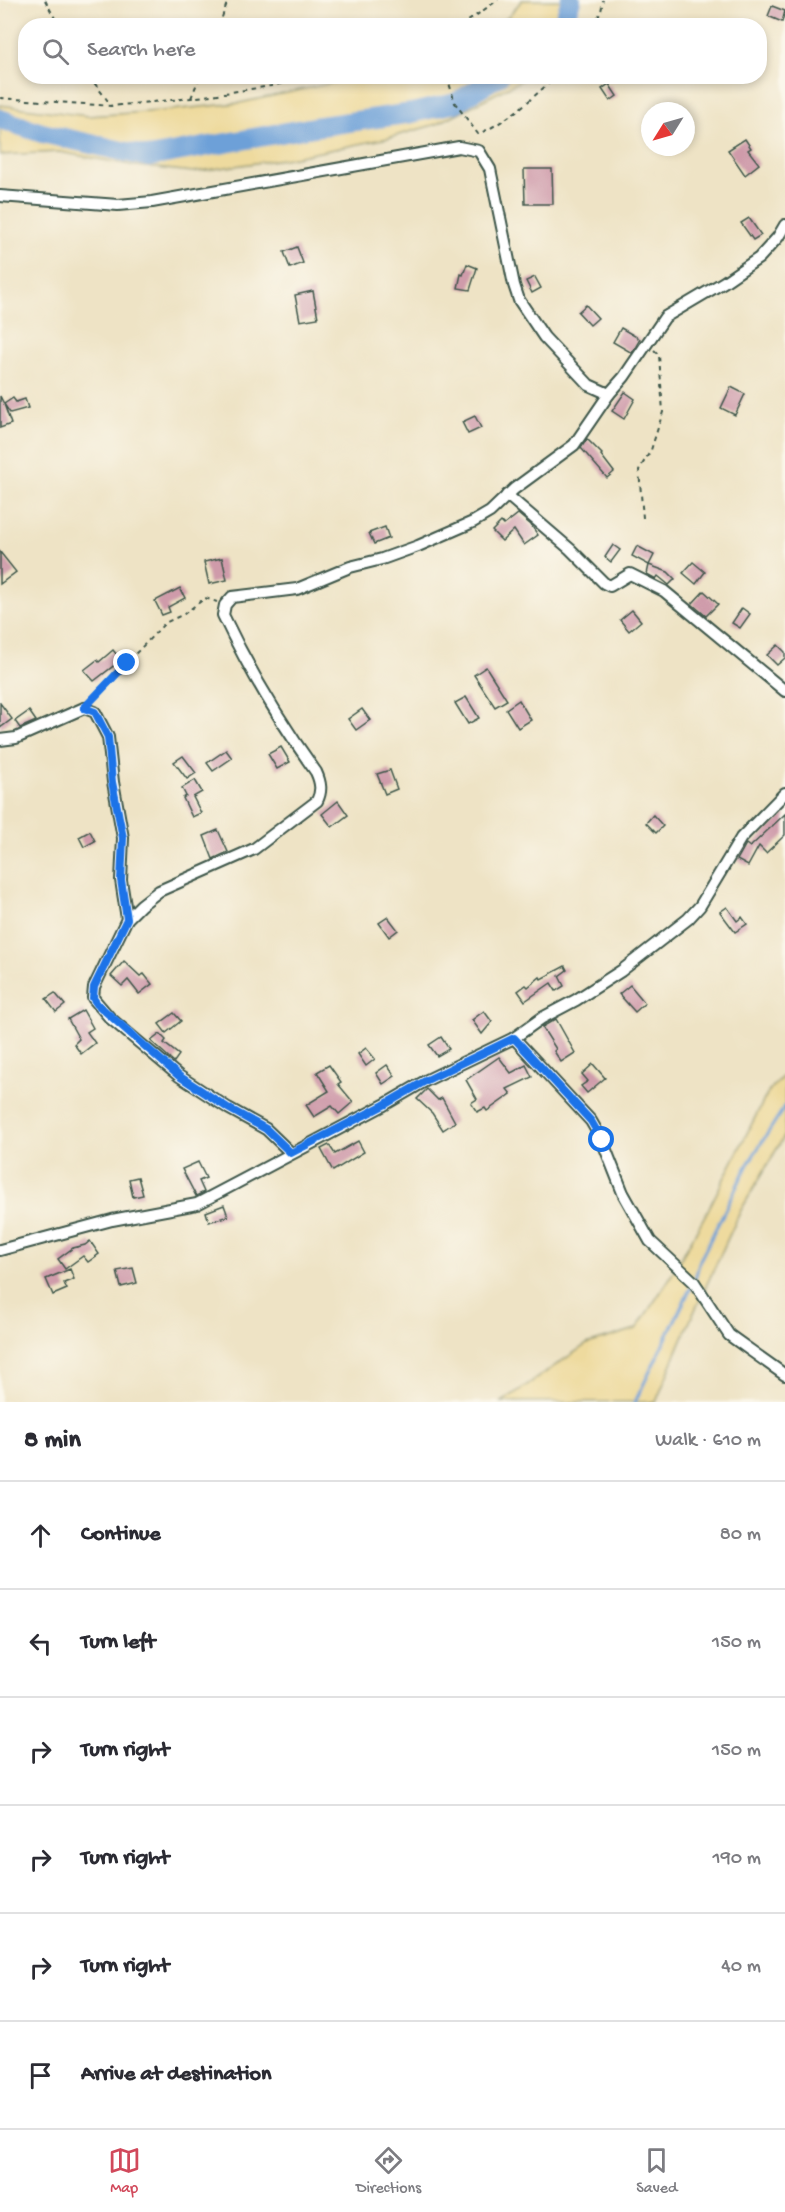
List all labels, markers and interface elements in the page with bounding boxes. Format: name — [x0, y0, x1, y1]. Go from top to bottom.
search box — [18, 18, 767, 84]
icon: search — [39, 35, 72, 68]
text: Search here — [87, 38, 195, 64]
north arrow — [641, 102, 695, 156]
route end — [113, 649, 139, 675]
route start — [588, 1126, 614, 1152]
text: 8 min — [24, 1426, 81, 1457]
text: Walk · 610 m — [655, 1430, 761, 1453]
icon: ahead — [24, 1519, 57, 1552]
text: Continue — [81, 1522, 161, 1548]
text: 80 m — [720, 1524, 761, 1547]
icon: left — [24, 1627, 57, 1660]
text: Turn left — [81, 1630, 155, 1656]
text: 150 m — [712, 1632, 761, 1655]
icon: right — [24, 1735, 57, 1768]
text: Turn right — [81, 1738, 169, 1764]
text: 150 m — [712, 1740, 761, 1763]
icon: right — [24, 1843, 57, 1876]
text: Turn right — [81, 1846, 169, 1872]
text: 190 m — [713, 1848, 761, 1871]
icon: right — [24, 1951, 57, 1984]
text: Turn right — [81, 1954, 169, 1980]
text: 40 m — [721, 1956, 761, 1979]
icon: arrive — [24, 2059, 57, 2092]
text: Arrive at destination — [81, 2062, 271, 2088]
tab: Map — [108, 2144, 141, 2199]
tab: Directions — [356, 2144, 421, 2199]
tab: Saved — [636, 2144, 677, 2199]

